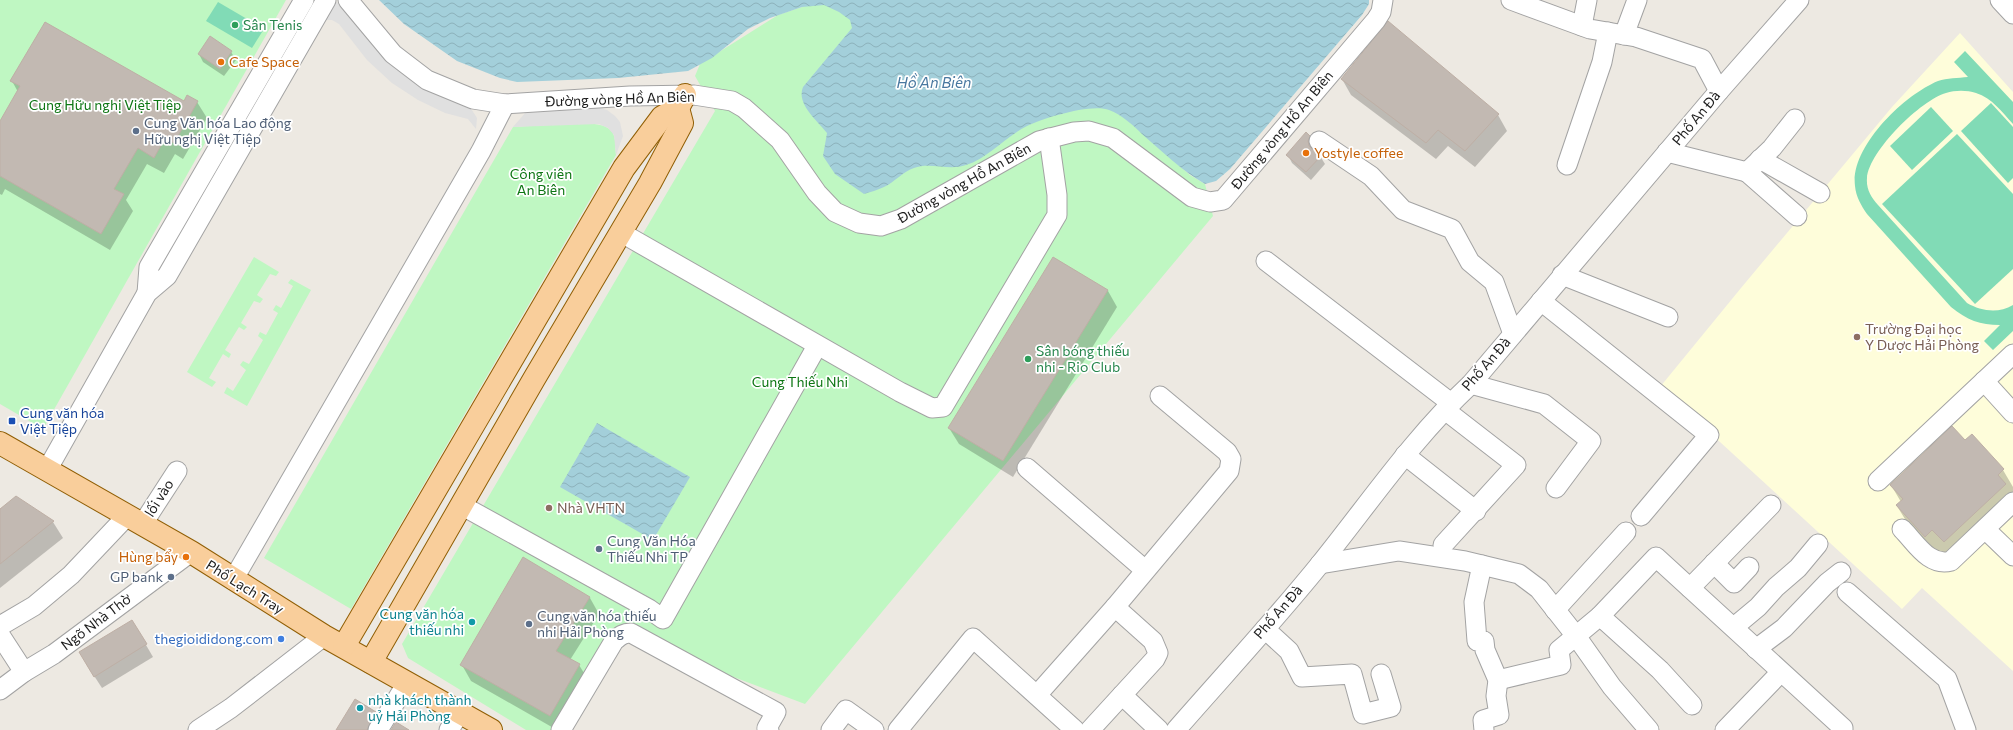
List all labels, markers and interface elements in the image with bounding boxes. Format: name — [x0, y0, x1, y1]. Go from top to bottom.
place label: Sân Tenis — [243, 16, 302, 33]
marker: Sân Tenis — [230, 20, 240, 30]
place label: Cafe Space — [229, 53, 299, 70]
marker: Cafe Space — [216, 57, 226, 67]
street label: Đường vòng Hồ An Biên — [1226, 67, 1336, 193]
water label: Hồ An Biên — [897, 73, 971, 91]
street label: Đường vòng Hồ An Biên — [544, 87, 695, 110]
street label: Phố An Đà — [1668, 87, 1723, 148]
park label: Cung Hữu nghị Việt Tiệp — [29, 96, 181, 113]
place label: Cung Văn hóa Lao động Hữu nghị Việt Tiệp — [144, 114, 292, 147]
marker: Cung Văn hóa Lao động Hữu nghị Việt Tiệp — [131, 126, 141, 136]
street label: Đường vòng Hồ An Biên — [893, 139, 1033, 227]
place label: Yostyle coffee — [1314, 144, 1403, 161]
marker: Yostyle coffee — [1301, 148, 1311, 158]
park label: Công viên An Biên — [510, 165, 572, 198]
place label: Trường Đại học Y Dược Hải Phòng — [1865, 320, 1980, 353]
marker: Trường Đại học Y Dược Hải Phòng — [1852, 332, 1862, 342]
street label: Phố An Đà — [1458, 333, 1514, 394]
place label: Sân bóng thiếu nhi - Rio Club — [1036, 342, 1130, 375]
marker: Sân bóng thiếu nhi - Rio Club — [1023, 354, 1033, 364]
park label: Cung Thiếu Nhi — [752, 373, 848, 390]
place label: Cung văn hóa Việt Tiệp — [20, 404, 104, 437]
marker: Cung văn hóa Việt Tiệp — [7, 416, 17, 426]
street label: lối vào — [141, 476, 177, 520]
place label: Nhà VHTN — [557, 499, 625, 516]
marker: Nhà VHTN — [544, 503, 554, 513]
place label: Cung Văn Hóa Thiếu Nhi TP — [607, 532, 696, 565]
marker: Cung Văn Hóa Thiếu Nhi TP — [594, 544, 604, 554]
place label: Hùng bẩy — [119, 548, 178, 565]
marker: Hùng bẩy — [181, 552, 191, 562]
street label: Phố Lạch Tray — [203, 556, 287, 617]
place label: GP bank — [110, 568, 163, 585]
marker: GP bank — [166, 572, 176, 582]
street label: Phố An Đà — [1250, 581, 1306, 642]
street label: Ngõ Nhà Thờ — [57, 590, 134, 654]
place label: Cung văn hóa thiếu nhi — [380, 605, 464, 638]
place label: Cung văn hóa thiếu nhi Hải Phòng — [537, 607, 657, 640]
marker: Cung văn hóa thiếu nhi — [467, 617, 477, 627]
marker: Cung văn hóa thiếu nhi Hải Phòng — [524, 619, 534, 629]
place label: thegioididong.com — [154, 630, 273, 647]
marker: thegioididong.com — [276, 634, 286, 644]
place label: nhà khách thành uỷ Hải Phòng — [368, 691, 472, 724]
marker: nhà khách thành uỷ Hải Phòng — [355, 703, 365, 713]

